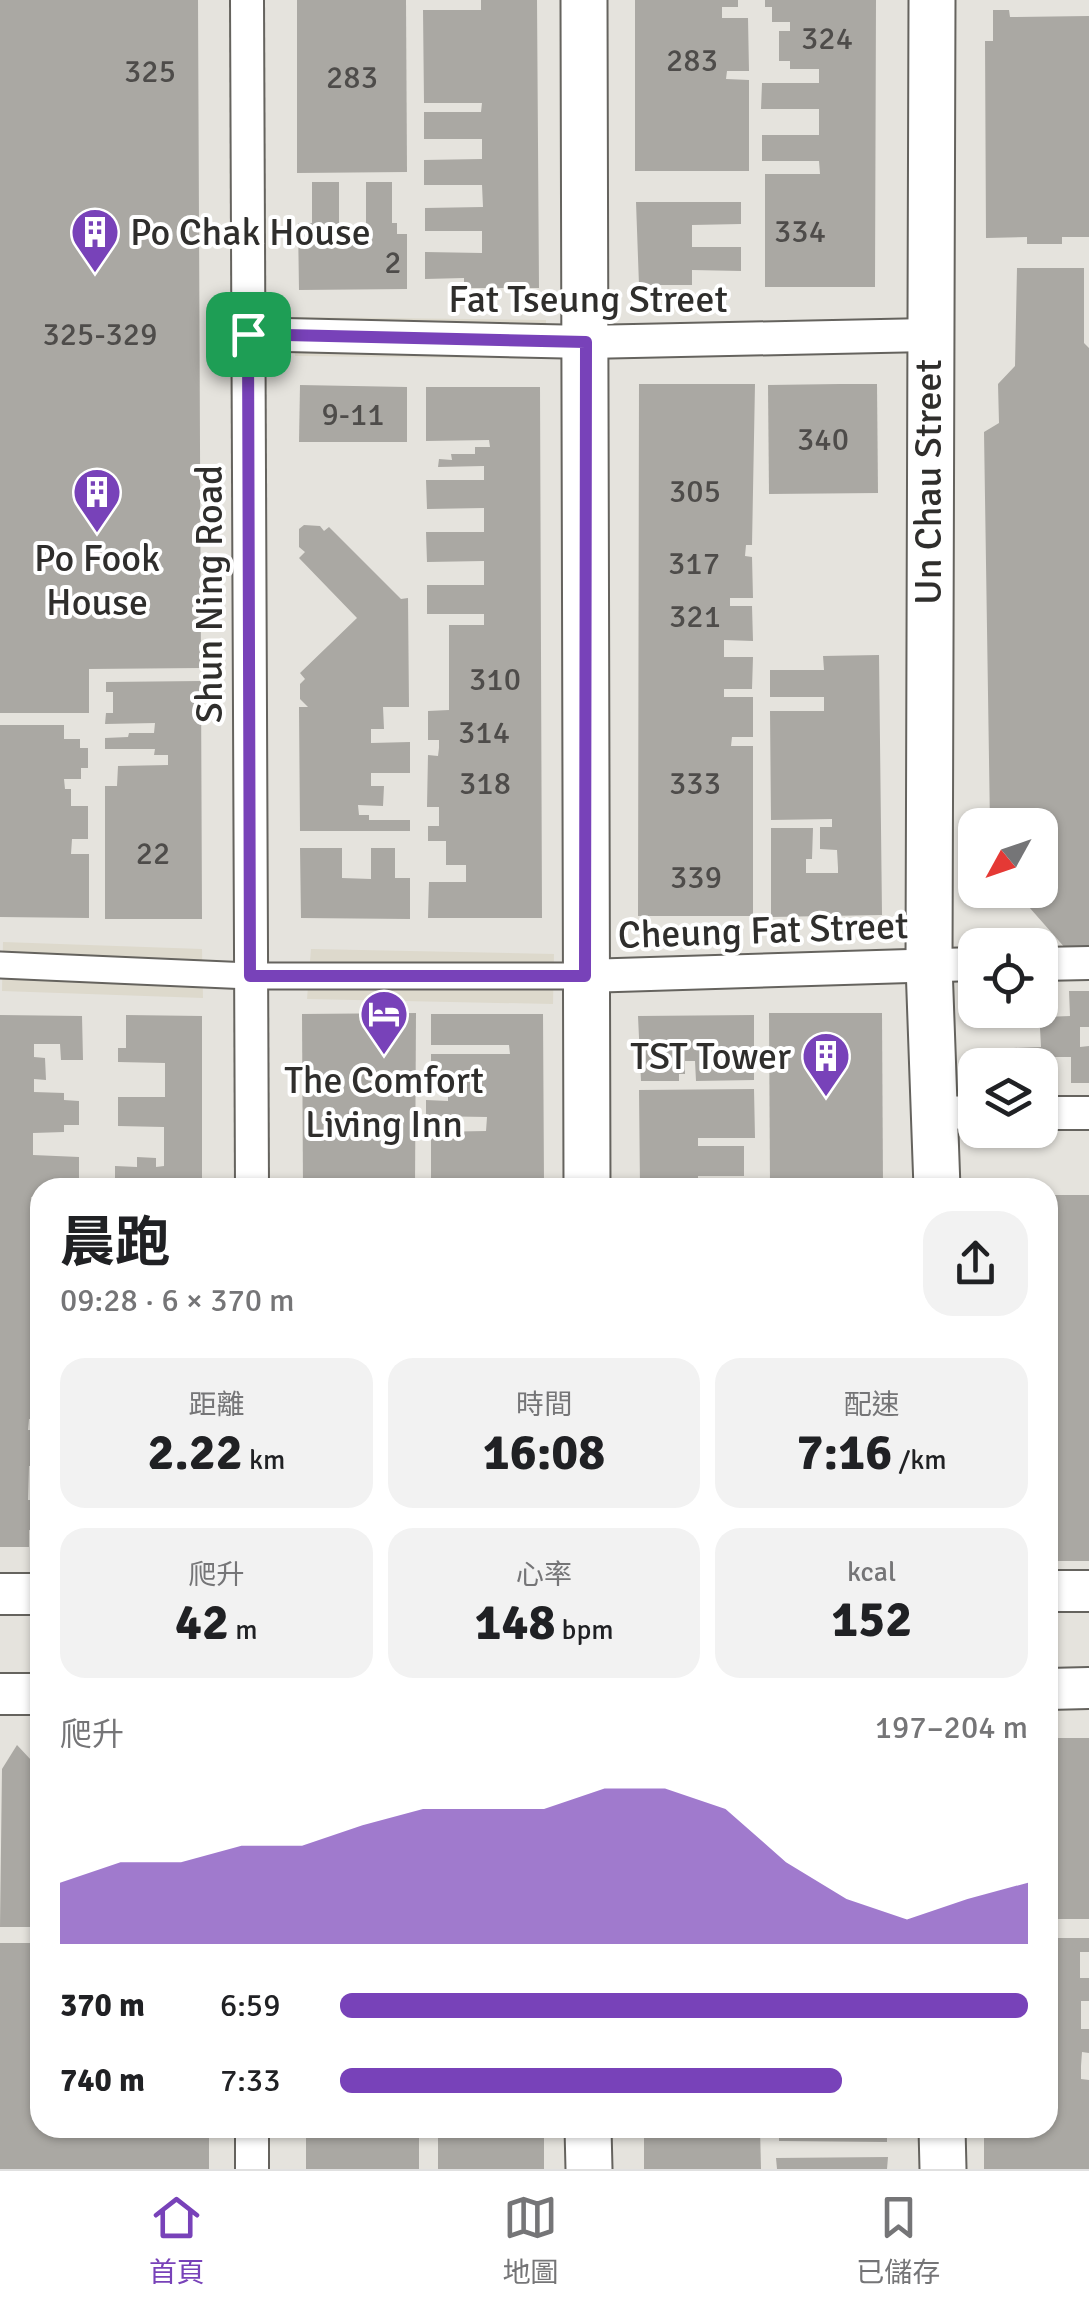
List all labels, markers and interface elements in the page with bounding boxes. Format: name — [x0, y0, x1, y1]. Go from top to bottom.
house number: 324 — [801, 19, 853, 58]
house number: 283 — [666, 41, 718, 80]
house number: 325 — [124, 52, 176, 91]
house number: 283 — [326, 58, 378, 97]
building icon: Po Chak House — [69, 206, 121, 274]
place label: Po Chak House — [130, 209, 371, 256]
house number: 334 — [774, 212, 826, 251]
house number: 2 — [384, 243, 402, 282]
street label: Fat Tseung Street — [448, 276, 728, 323]
pin — [206, 292, 291, 377]
icon: arrive — [221, 307, 276, 362]
house number: 325-329 — [43, 315, 157, 354]
street label: Un Chau Street — [905, 359, 952, 605]
house number: 9-11 — [321, 395, 385, 434]
house number: 340 — [797, 420, 849, 459]
street label: Shun Ning Road — [186, 465, 233, 723]
building icon: Po Fook House — [71, 466, 123, 534]
house number: 305 — [669, 472, 721, 511]
place label: Po Fook House — [34, 535, 160, 626]
house number: 317 — [668, 544, 720, 583]
house number: 321 — [669, 597, 721, 636]
house number: 310 — [469, 660, 521, 699]
house number: 314 — [458, 713, 510, 752]
house number: 318 — [459, 764, 511, 803]
house number: 333 — [669, 764, 721, 803]
north arrow — [958, 808, 1058, 908]
map controls — [958, 808, 1058, 1148]
house number: 22 — [136, 834, 170, 873]
house number: 339 — [670, 858, 722, 897]
street label: Cheung Fat Street — [617, 902, 909, 959]
button: locate — [958, 928, 1058, 1028]
hotel icon: The Comfort Living Inn — [358, 988, 410, 1056]
building icon: TST Tower — [800, 1030, 852, 1098]
place label: TST Tower — [630, 1033, 791, 1080]
button: layers — [958, 1048, 1058, 1148]
place label: The Comfort Living Inn — [284, 1057, 484, 1148]
text: 晨跑 — [60, 1209, 170, 1277]
button: share — [923, 1211, 1028, 1316]
text: 09:28 · 6 × 370 m — [60, 1281, 295, 1320]
text: 距離 — [188, 1388, 244, 1422]
text: 時間 — [516, 1388, 572, 1422]
text: 配速 — [844, 1388, 900, 1422]
text: 2.22 — [147, 1422, 243, 1484]
text: 16:08 — [483, 1422, 605, 1484]
text: 7:16 — [797, 1422, 892, 1484]
text: km — [243, 1443, 285, 1477]
text: /km — [892, 1443, 947, 1477]
text: kcal — [847, 1555, 896, 1589]
text: 爬升 — [188, 1558, 244, 1592]
text: 心率 — [516, 1558, 572, 1592]
text: 152 — [831, 1589, 912, 1651]
text: 42 — [175, 1592, 229, 1654]
text: 148 — [474, 1592, 555, 1654]
text: m — [229, 1613, 258, 1647]
text: bpm — [555, 1613, 614, 1647]
text: 197–204 m — [875, 1708, 1028, 1747]
text: 爬升 — [60, 1715, 124, 1754]
text: 370 m — [60, 1986, 145, 2025]
text: 6:59 — [220, 1986, 280, 2025]
text: 740 m — [60, 2061, 145, 2100]
text: 7:33 — [220, 2061, 280, 2100]
tab: 首頁 — [149, 2190, 205, 2290]
tab: 地圖 — [502, 2190, 558, 2290]
tab: 已儲存 — [856, 2190, 940, 2290]

